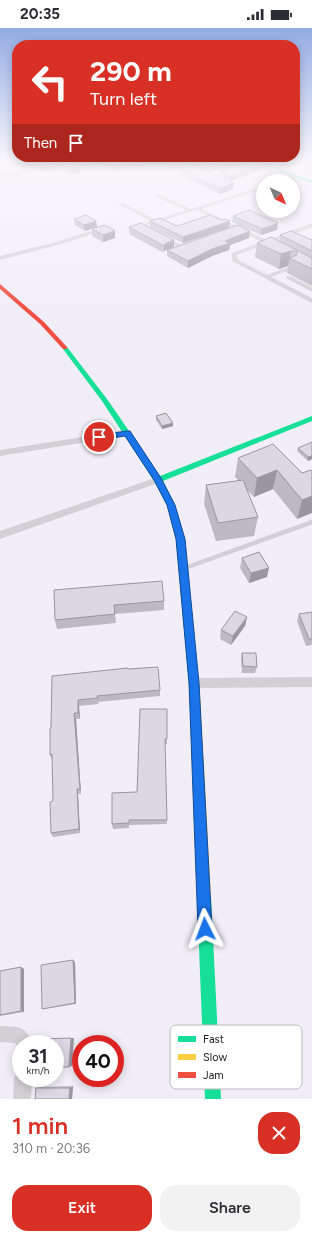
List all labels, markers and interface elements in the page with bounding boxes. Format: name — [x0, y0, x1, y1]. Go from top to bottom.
text: 20:35 — [20, 5, 60, 23]
text: 290 m — [90, 54, 172, 88]
icon: left — [24, 56, 76, 108]
text: Turn left — [90, 88, 157, 110]
icon: arrive — [65, 132, 87, 154]
text: Then — [24, 134, 57, 152]
north arrow — [256, 174, 300, 218]
map controls — [256, 174, 300, 218]
pin — [82, 420, 116, 454]
icon: arrive — [88, 426, 110, 448]
position arrow — [184, 908, 226, 950]
legend — [170, 1025, 302, 1089]
text: Fast — [203, 1033, 224, 1046]
speed limit sign: 40 — [72, 1035, 124, 1087]
text: 31 — [28, 1044, 48, 1068]
text: Slow — [203, 1051, 227, 1064]
text: km/h — [27, 1064, 49, 1077]
text: Jam — [203, 1069, 224, 1082]
text: 1 min — [12, 1111, 68, 1140]
button: close — [258, 1112, 300, 1154]
text: 310 m · 20:36 — [12, 1141, 90, 1156]
button: Exit — [12, 1185, 152, 1231]
button: Share — [160, 1185, 300, 1231]

